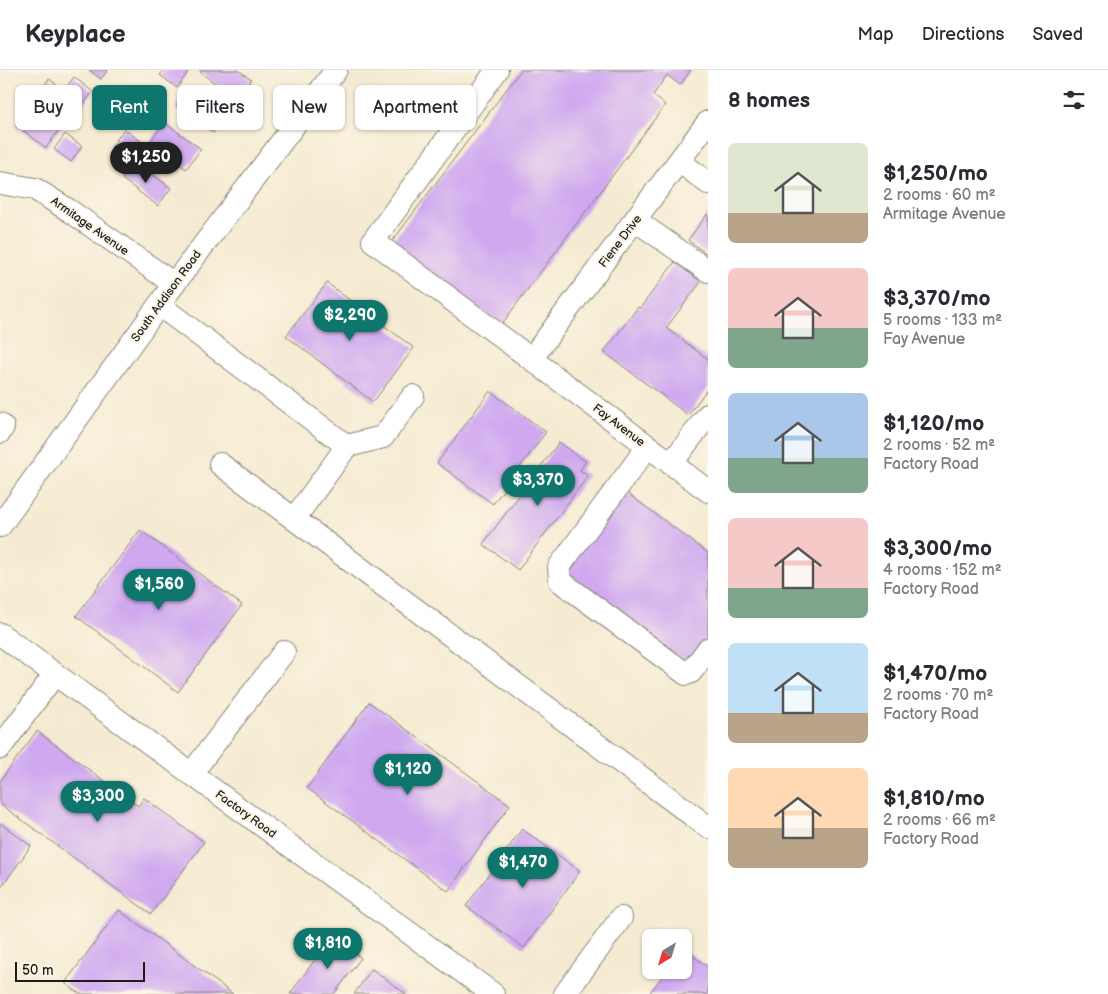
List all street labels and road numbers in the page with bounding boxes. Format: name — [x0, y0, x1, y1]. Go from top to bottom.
street label: Armitage Avenue — [48, 194, 132, 259]
street label: Fiene Drive — [596, 212, 645, 271]
street label: South Addison Road — [128, 247, 205, 345]
street label: Fay Avenue — [590, 401, 648, 450]
street label: Factory Road — [212, 787, 279, 842]

